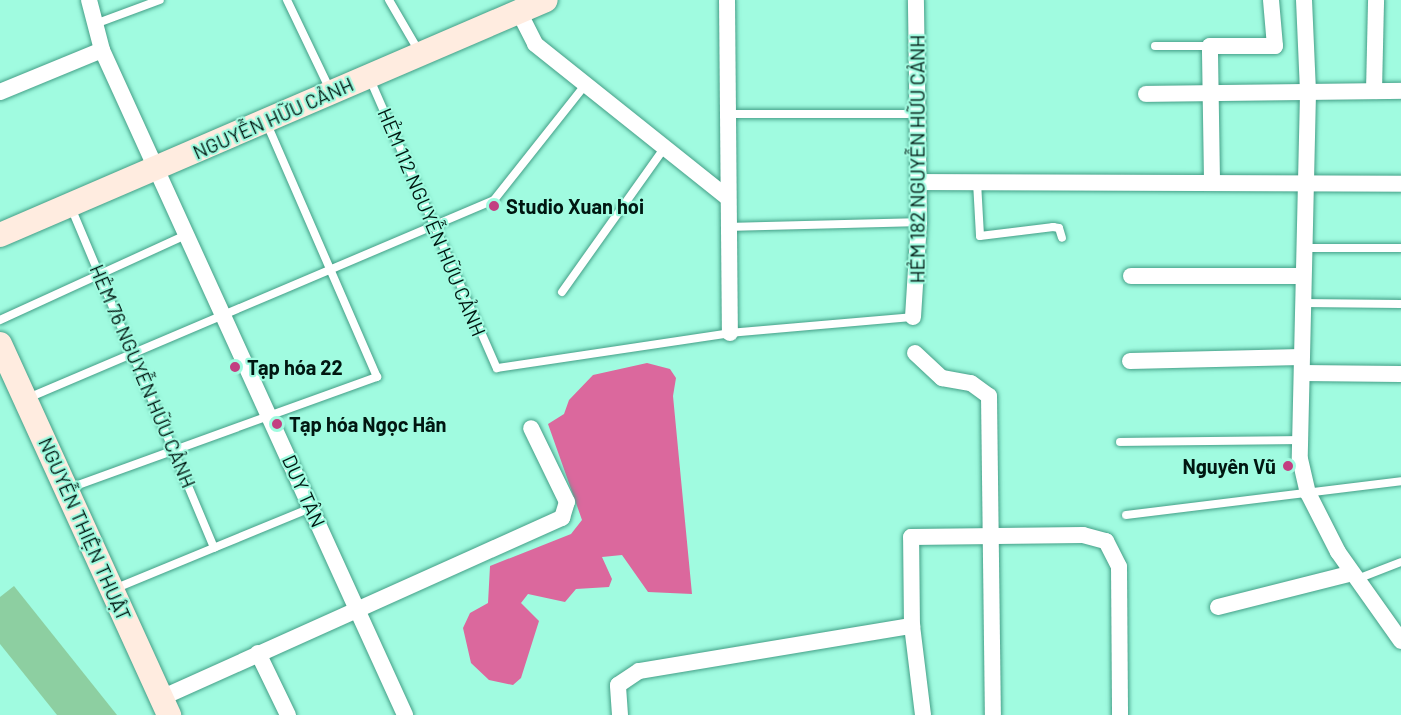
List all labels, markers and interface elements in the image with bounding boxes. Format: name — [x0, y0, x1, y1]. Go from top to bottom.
street label: HẺM 182 NGUYỄN HỮU CẢNH — [905, 35, 929, 283]
street label: NGUYỄN HỮU CẢNH — [189, 72, 357, 164]
street label: HẺM 112 NGUYỄN HỮU CẢNH — [373, 104, 491, 340]
place label: Studio Xuan hoi — [506, 194, 644, 218]
marker: Studio Xuan hoi — [487, 199, 501, 213]
street label: HẺM 76 NGUYỄN HỮU CẢNH — [85, 261, 201, 491]
place label: Tạp hóa 22 — [247, 355, 343, 379]
marker: Tạp hóa 22 — [228, 360, 242, 374]
place label: Tạp hóa Ngọc Hân — [289, 412, 447, 436]
marker: Tạp hóa Ngọc Hân — [270, 417, 284, 431]
street label: NGUYỄN THIỆN THUẬT — [34, 434, 136, 624]
street label: DUY TÂN — [277, 451, 331, 531]
place label: Nguyên Vũ — [1182, 454, 1276, 478]
marker: Nguyên Vũ — [1281, 459, 1295, 473]

